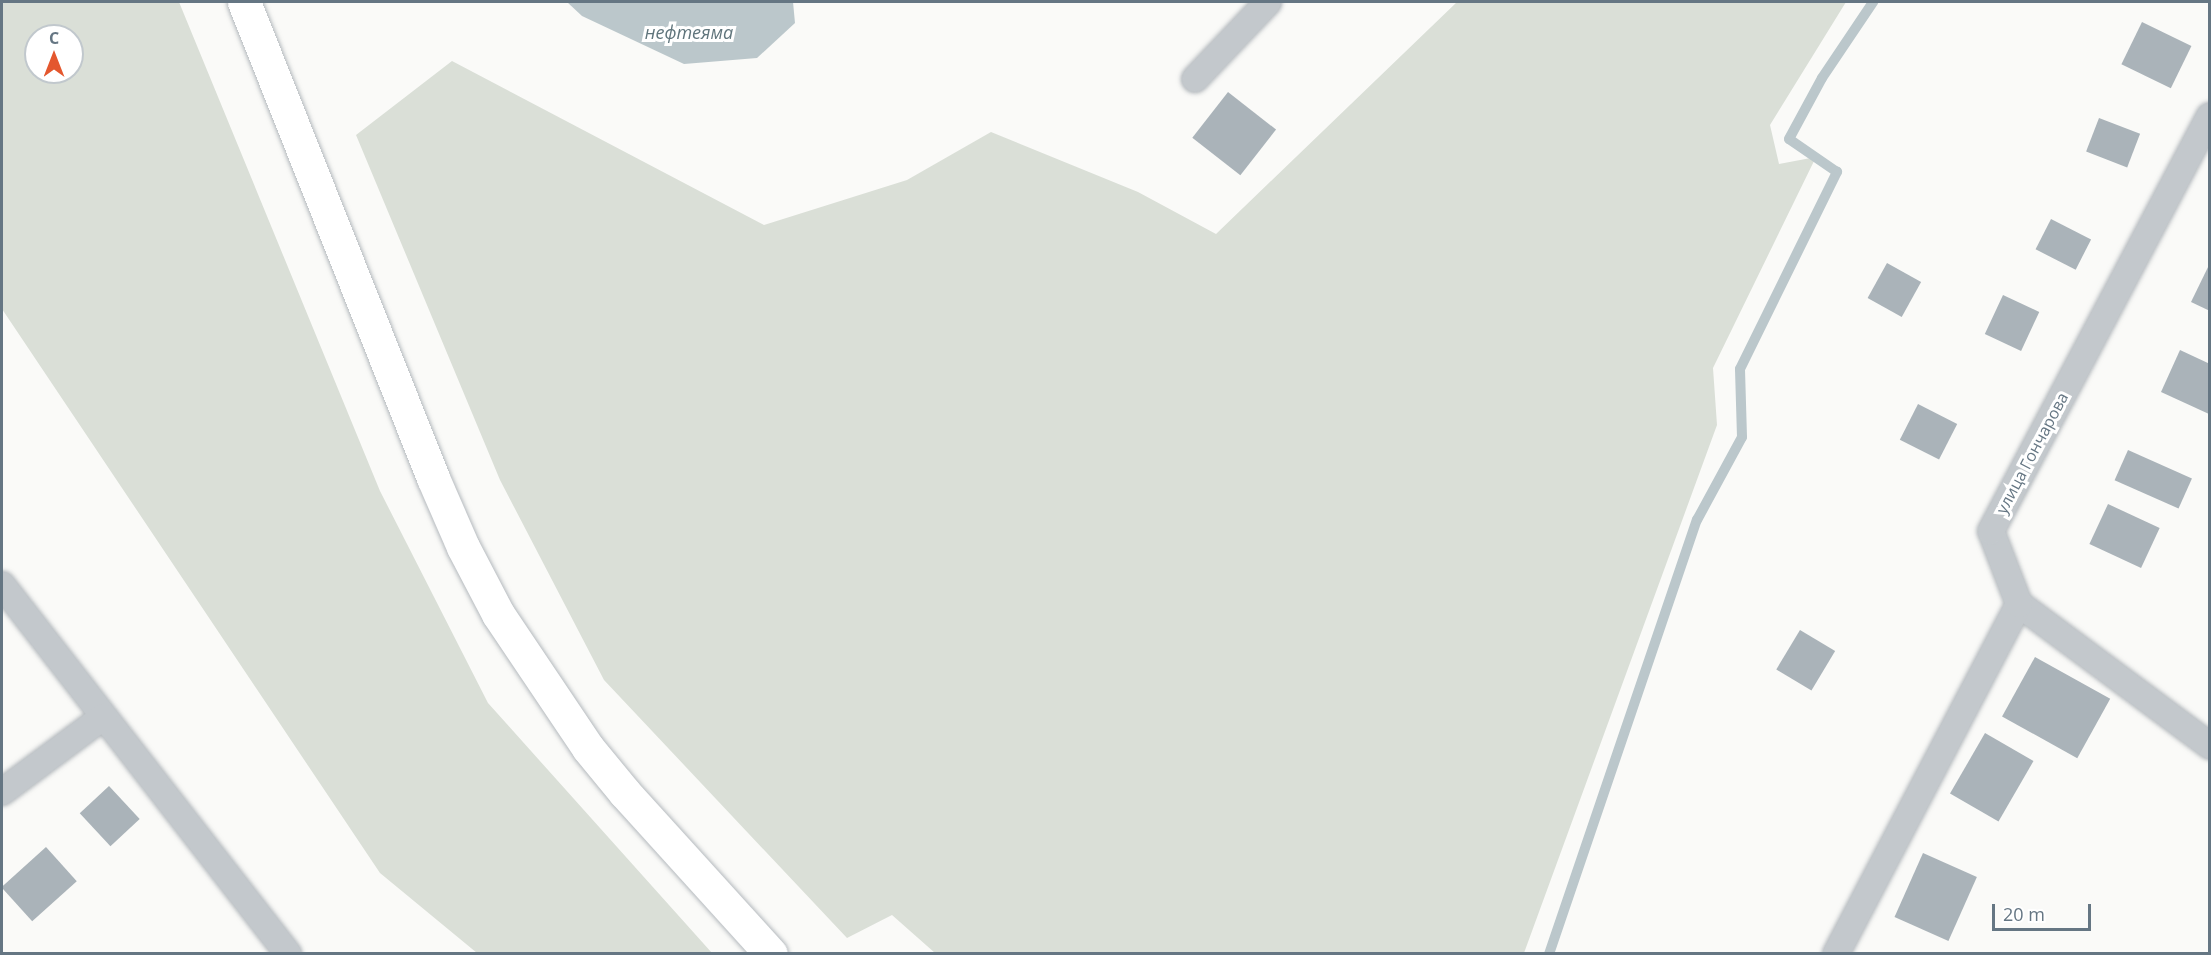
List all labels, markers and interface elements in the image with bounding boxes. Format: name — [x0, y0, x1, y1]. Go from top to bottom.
water label: нефтеяма — [645, 21, 733, 43]
north arrow — [24, 24, 84, 84]
text: С — [49, 27, 59, 49]
street label: улица Гончарова — [1992, 389, 2072, 517]
scale bar — [1995, 892, 2094, 930]
text: 20 m — [2003, 902, 2045, 926]

